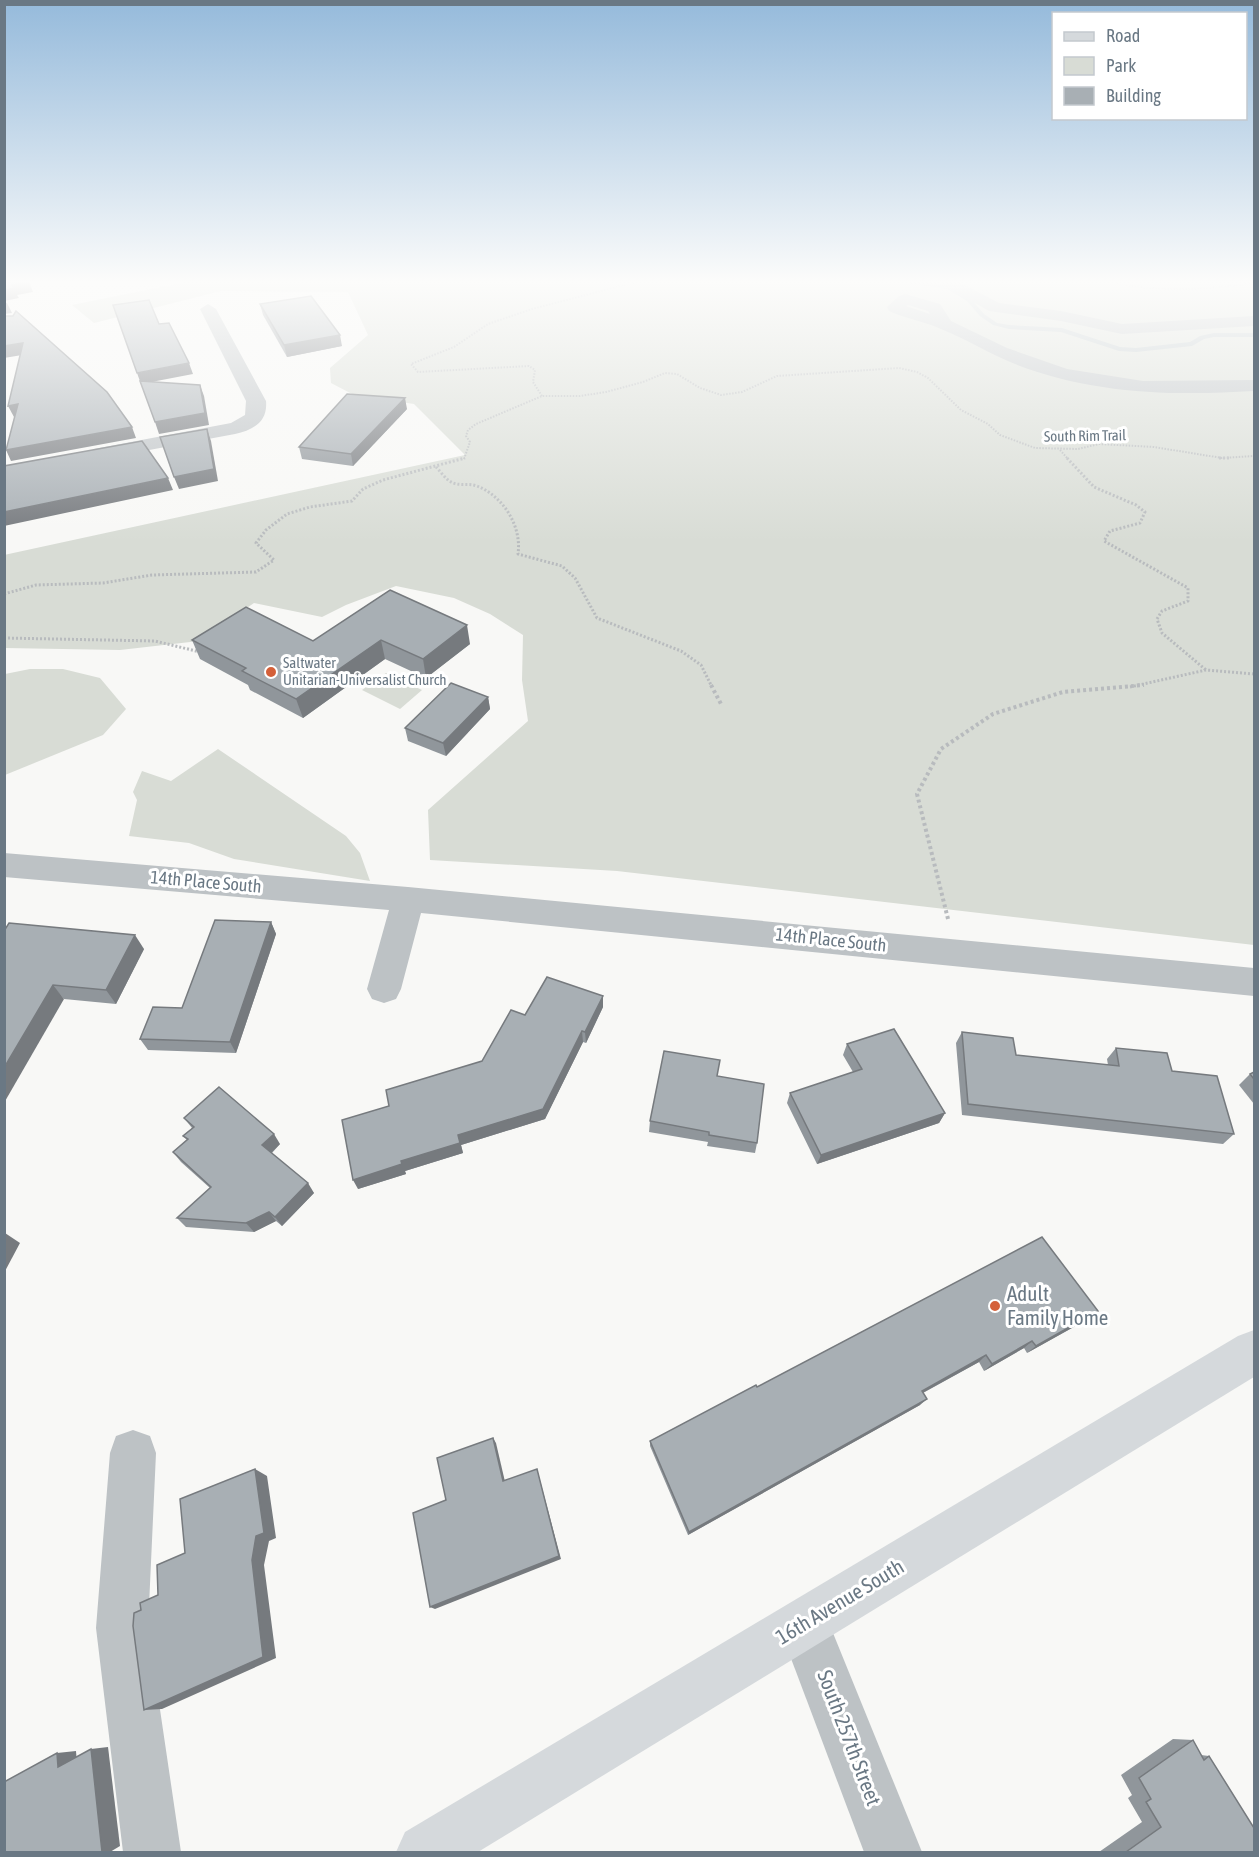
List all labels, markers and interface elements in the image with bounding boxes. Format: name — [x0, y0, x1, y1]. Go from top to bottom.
legend — [1052, 12, 1247, 120]
text: Road — [1106, 25, 1140, 46]
text: Park — [1106, 55, 1136, 76]
text: Building — [1106, 85, 1161, 106]
street label: South Rim Trail — [1044, 426, 1126, 445]
place label: Saltwater Unitarian-Universalist Church — [283, 654, 446, 688]
marker: Saltwater Unitarian-Universalist Church — [264, 665, 278, 679]
street label: 14th Place South — [150, 866, 262, 897]
street label: 14th Place South — [775, 923, 887, 956]
place label: Adult Family Home — [1007, 1281, 1108, 1329]
marker: Adult Family Home — [988, 1299, 1002, 1313]
street label: 16th Avenue South — [771, 1554, 908, 1649]
street label: South 257th Street — [813, 1667, 887, 1809]

